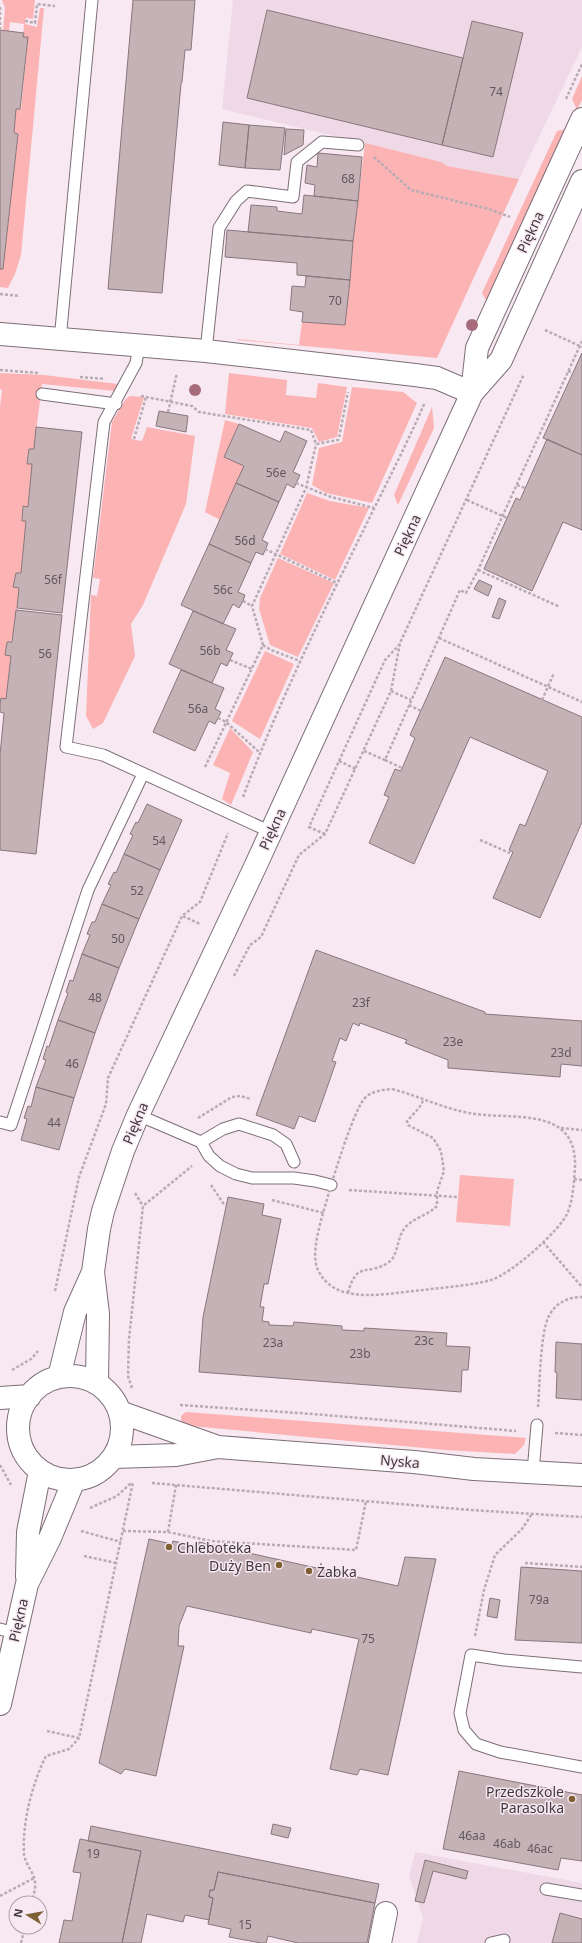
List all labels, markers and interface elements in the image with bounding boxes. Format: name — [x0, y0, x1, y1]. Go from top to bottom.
house number: 74 — [489, 83, 503, 100]
house number: 68 — [341, 170, 355, 187]
street label: Piękna — [512, 208, 548, 256]
house number: 70 — [328, 292, 342, 309]
house number: 56e — [266, 464, 286, 481]
street label: Piękna — [389, 511, 425, 559]
house number: 56d — [234, 532, 256, 549]
house number: 56f — [44, 571, 63, 588]
house number: 56c — [213, 581, 233, 598]
house number: 56b — [199, 642, 221, 659]
house number: 56 — [38, 645, 52, 662]
house number: 56a — [188, 700, 208, 717]
street label: Piękna — [254, 805, 290, 853]
house number: 54 — [152, 832, 166, 849]
house number: 52 — [130, 882, 144, 899]
house number: 50 — [111, 930, 125, 947]
house number: 48 — [88, 989, 102, 1006]
house number: 23f — [352, 994, 371, 1011]
house number: 23e — [443, 1033, 463, 1050]
house number: 23d — [550, 1044, 572, 1061]
house number: 46 — [65, 1055, 79, 1072]
street label: Piękna — [118, 1099, 152, 1147]
house number: 44 — [47, 1114, 61, 1131]
house number: 23c — [414, 1332, 434, 1349]
house number: 23a — [263, 1334, 283, 1351]
house number: 23b — [349, 1345, 371, 1362]
street label: Nyska — [379, 1450, 421, 1472]
place label: Chleboteka — [177, 1538, 251, 1557]
marker: Chleboteka — [164, 1542, 174, 1552]
place label: Duży Ben — [209, 1556, 271, 1575]
marker: Duży Ben — [274, 1560, 284, 1570]
place label: Żabka — [317, 1562, 357, 1581]
marker: Żabka — [304, 1566, 314, 1576]
house number: 79a — [529, 1591, 549, 1608]
street label: Piękna — [4, 1596, 32, 1644]
house number: 75 — [361, 1630, 375, 1647]
place label: Przedszkole Parasolka — [486, 1782, 564, 1817]
marker: Przedszkole Parasolka — [567, 1794, 577, 1804]
house number: 46aa — [458, 1827, 486, 1844]
house number: 46ab — [493, 1835, 521, 1852]
house number: 46ac — [527, 1840, 553, 1857]
house number: 19 — [86, 1845, 100, 1862]
north arrow — [8, 1895, 48, 1935]
text: N — [9, 1907, 26, 1919]
house number: 15 — [238, 1916, 252, 1933]

